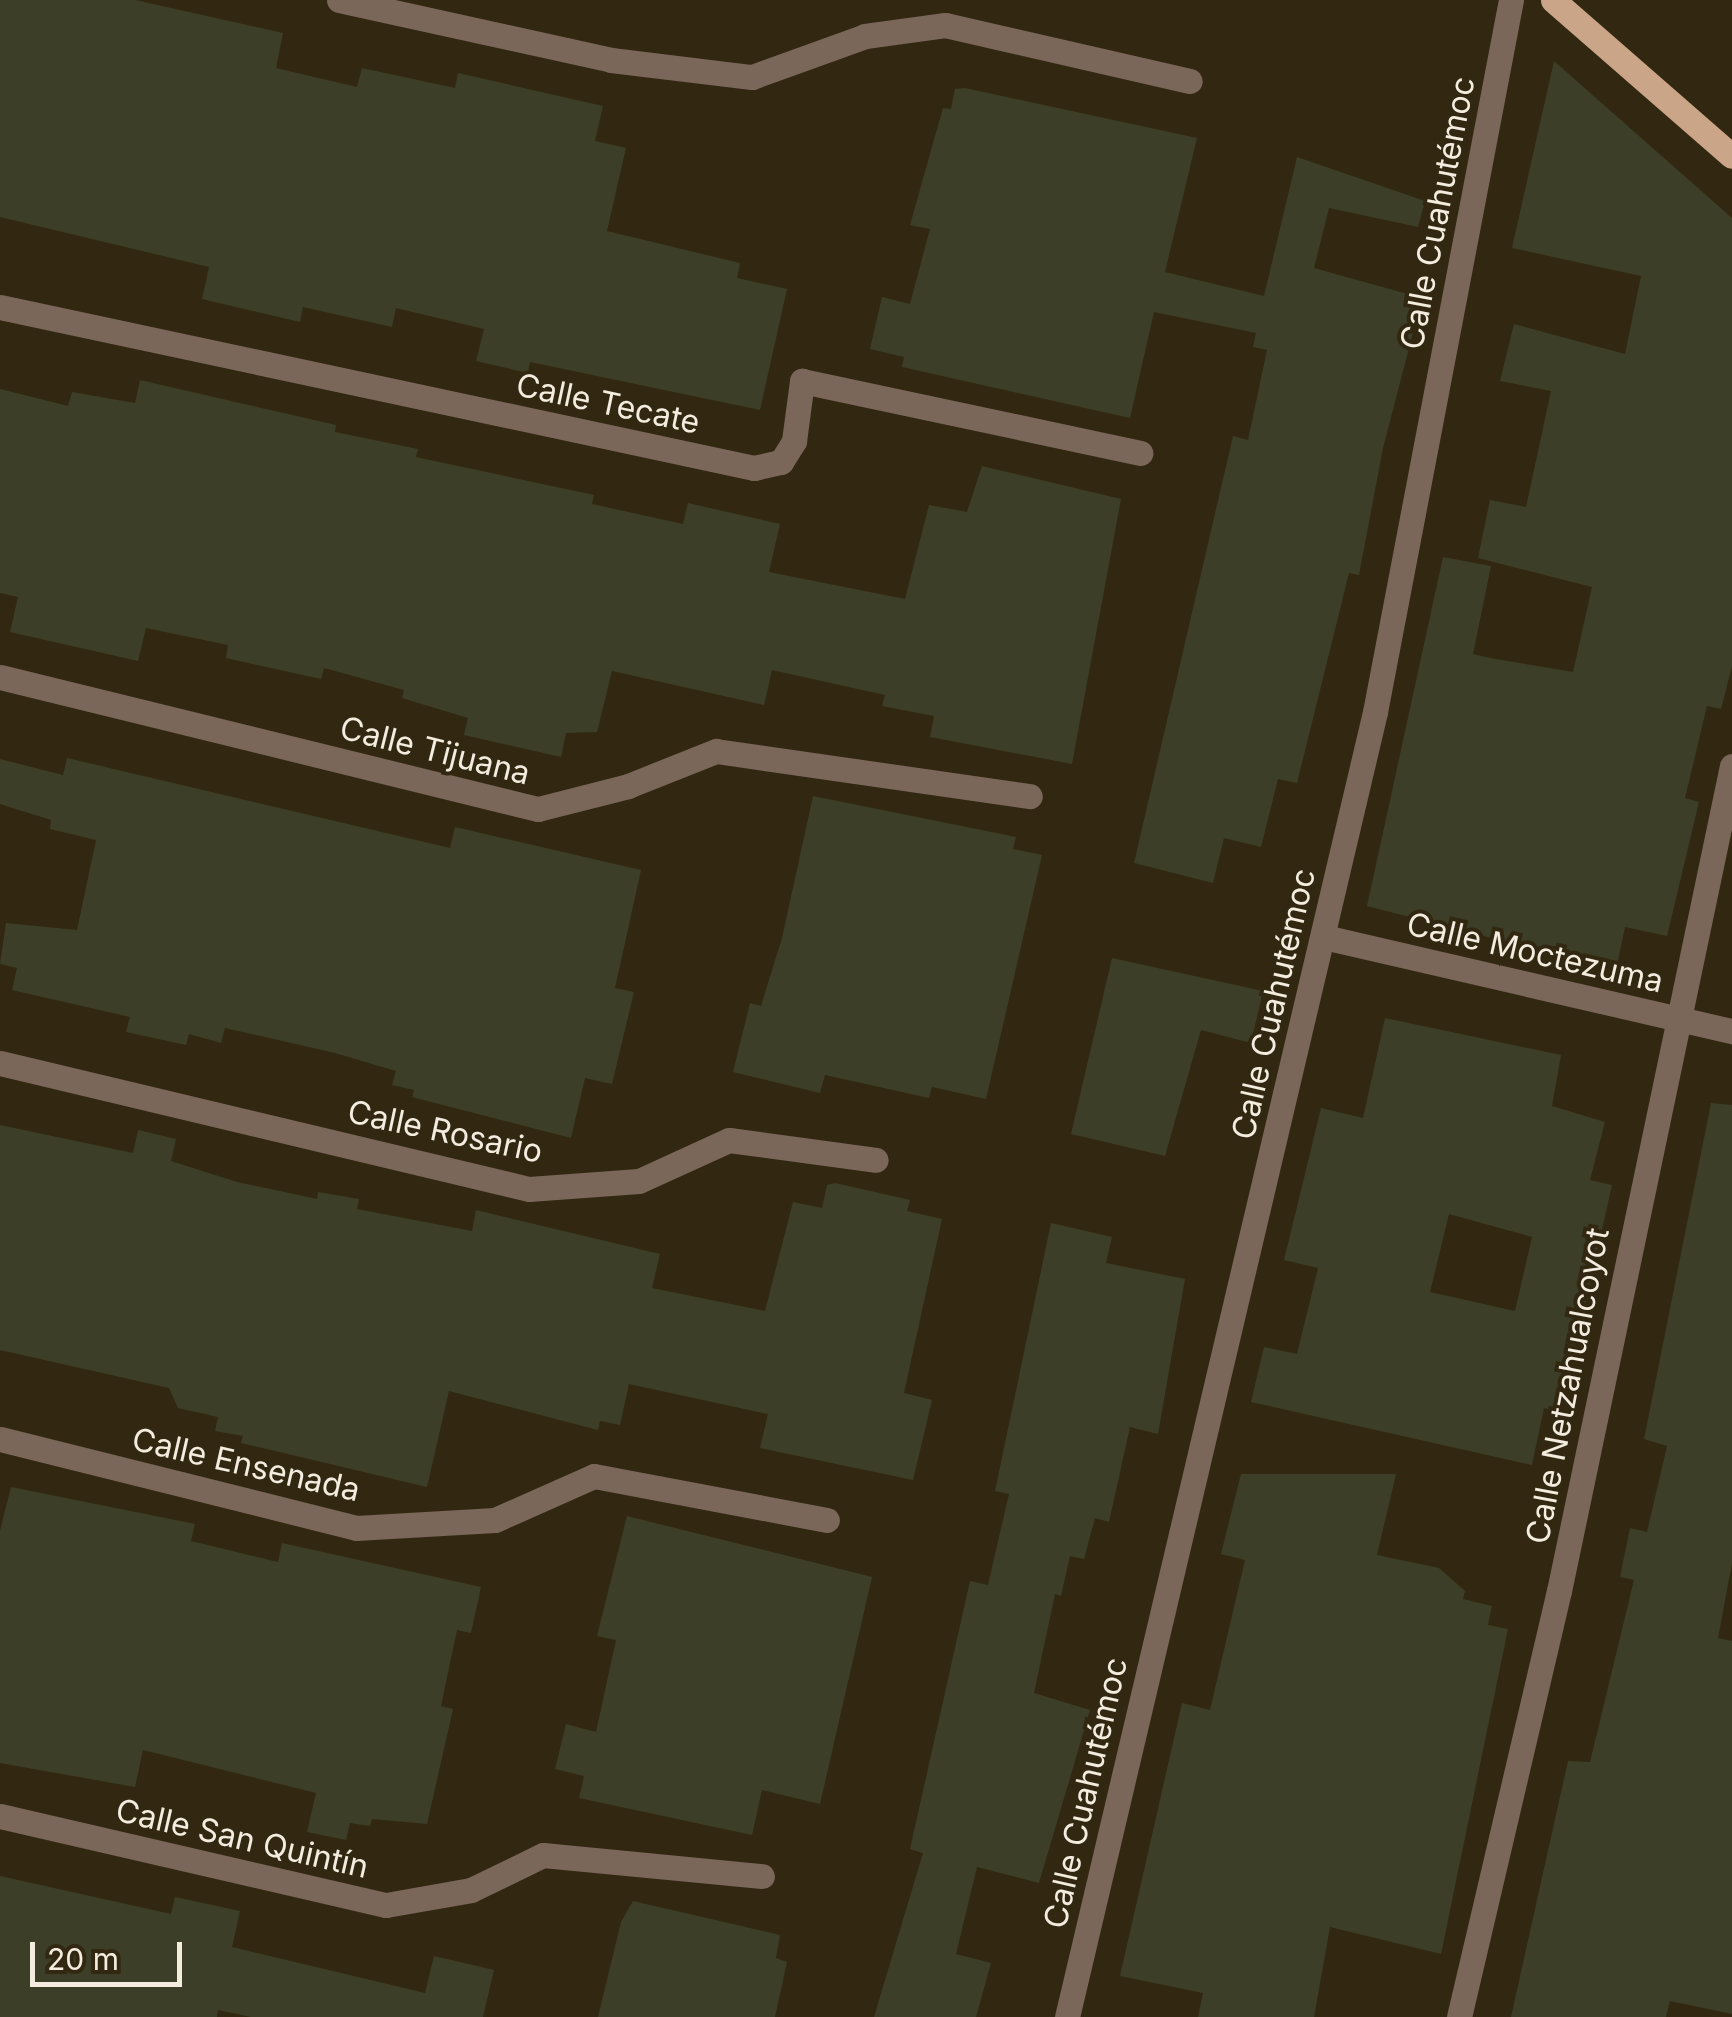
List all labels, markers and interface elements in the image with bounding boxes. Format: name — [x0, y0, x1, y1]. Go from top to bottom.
street label: Calle Cuahutémoc — [1393, 73, 1483, 353]
street label: Calle Tecate — [513, 366, 703, 442]
street label: Calle Tijuana — [336, 709, 534, 793]
street label: Calle Cuahutémoc — [1224, 865, 1324, 1143]
street label: Calle Moctezuma — [1403, 905, 1667, 1001]
street label: Calle Rosario — [344, 1093, 546, 1171]
street label: Calle Netzahualcoyot — [1519, 1225, 1617, 1547]
street label: Calle Ensenada — [128, 1420, 364, 1510]
street label: Calle Cuahutémoc — [1036, 1654, 1136, 1932]
street label: Calle San Quintín — [112, 1791, 372, 1887]
scale bar — [35, 1922, 188, 1984]
text: 20 m — [47, 1941, 119, 1977]

